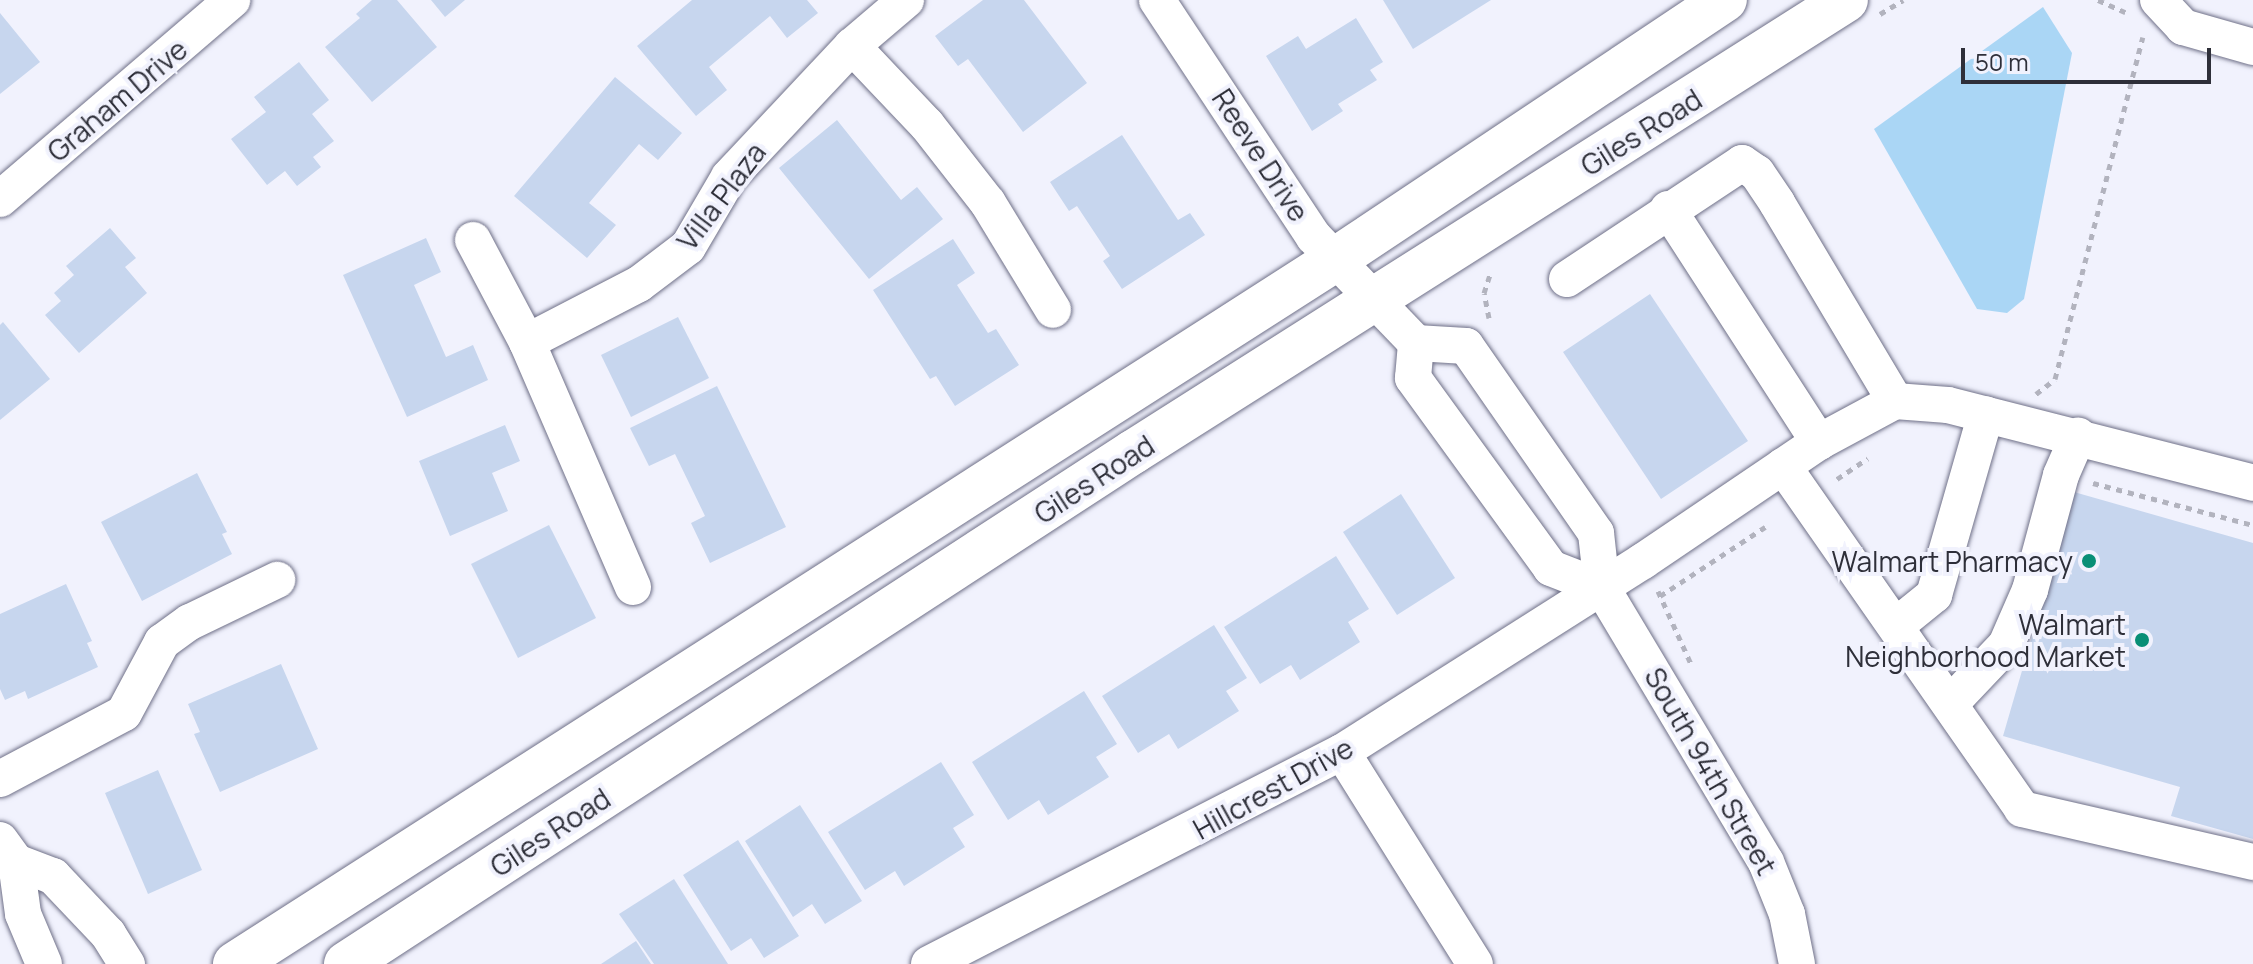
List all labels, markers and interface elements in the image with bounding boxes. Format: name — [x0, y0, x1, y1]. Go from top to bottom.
street label: Graham Drive — [40, 32, 194, 168]
scale bar — [1965, 32, 2215, 82]
text: 50 m — [1975, 45, 2029, 78]
street label: Giles Road — [1574, 82, 1708, 182]
street label: Reeve Drive — [1206, 83, 1316, 227]
street label: Villa Plaza — [670, 136, 772, 256]
street label: Giles Road — [1028, 428, 1160, 530]
place label: Walmart Pharmacy — [1832, 544, 2073, 578]
marker: Walmart Pharmacy — [2080, 552, 2098, 570]
place label: Walmart Neighborhood Market — [1845, 607, 2126, 673]
marker: Walmart Neighborhood Market — [2133, 631, 2151, 649]
street label: South 94th Street — [1638, 662, 1784, 880]
street label: Hillcrest Drive — [1187, 730, 1359, 846]
street label: Giles Road — [484, 781, 616, 883]

